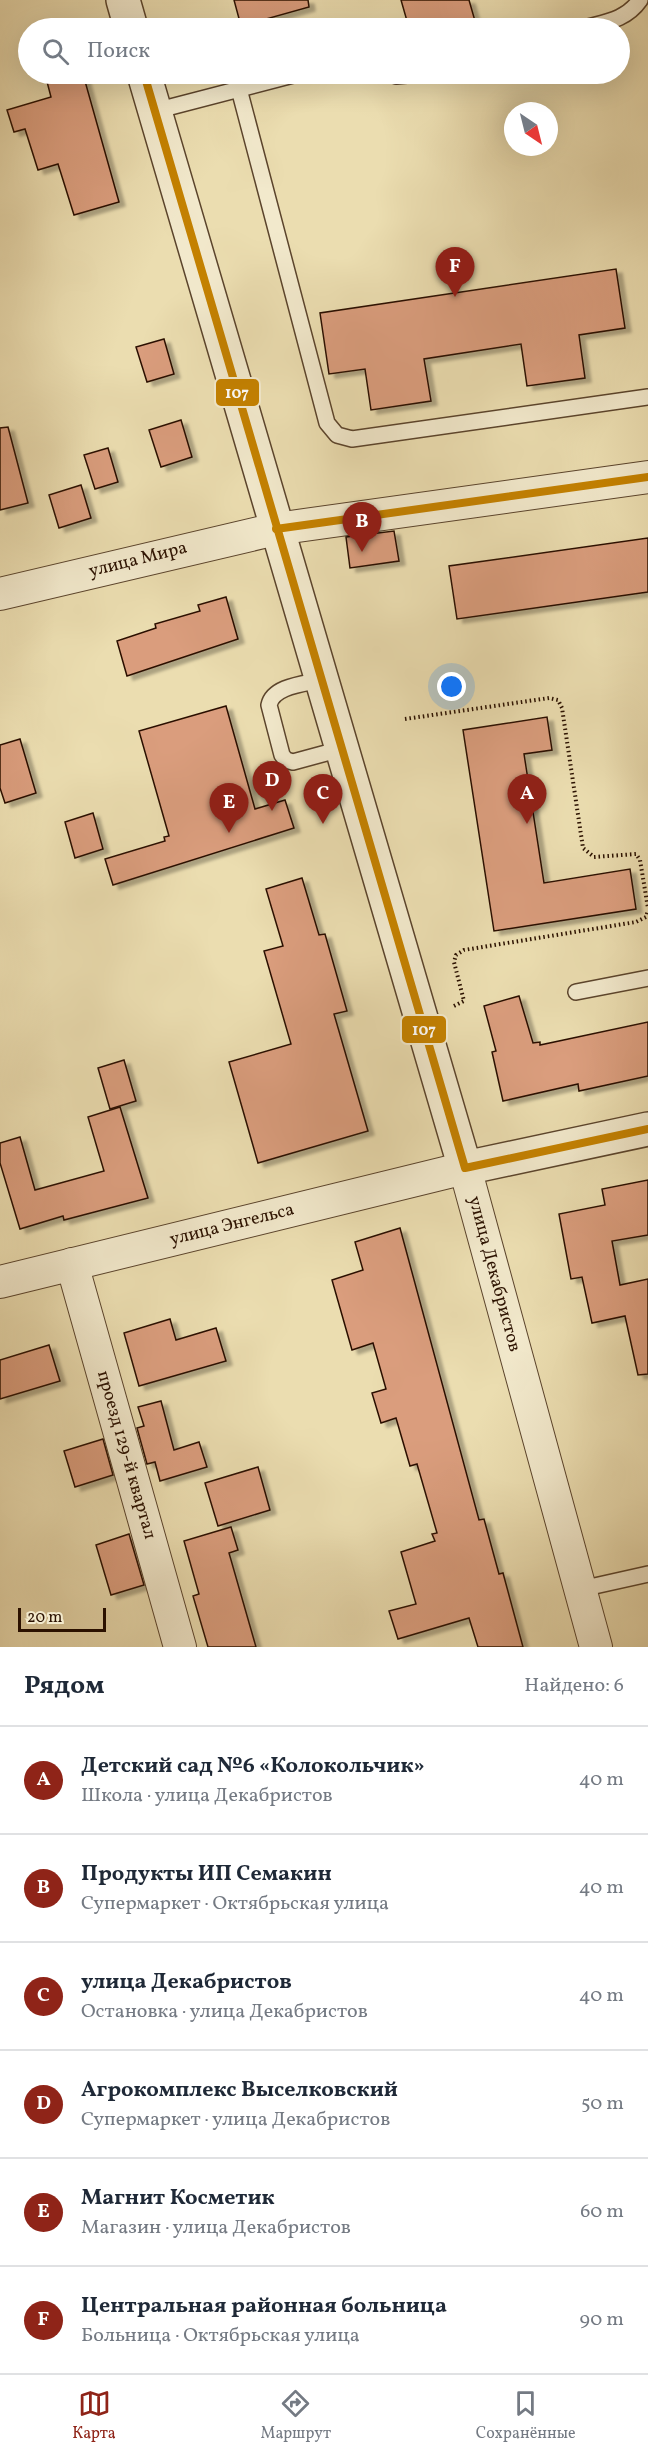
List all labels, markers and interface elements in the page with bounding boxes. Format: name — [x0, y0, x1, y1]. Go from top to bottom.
search box — [18, 18, 630, 84]
icon: search — [39, 35, 72, 68]
text: Поиск — [87, 36, 150, 67]
north arrow — [504, 102, 558, 156]
pin: F — [436, 248, 474, 297]
line badge: 107 — [215, 378, 260, 407]
text: 107 — [225, 383, 249, 405]
pin: B — [342, 502, 382, 552]
street label: улица Мира — [86, 536, 190, 584]
your location — [437, 672, 466, 701]
pin: D — [252, 762, 292, 811]
pin: C — [304, 774, 342, 824]
pin: A — [508, 774, 546, 824]
pin: E — [210, 784, 248, 833]
line badge: 107 — [401, 1015, 447, 1044]
text: 107 — [412, 1020, 436, 1042]
street label: улица Декабристов — [461, 1193, 527, 1355]
street label: улица Энгельса — [167, 1197, 297, 1253]
street label: проезд 129-й квартал — [90, 1368, 162, 1542]
scale bar — [18, 1605, 106, 1632]
text: 20 m — [27, 1607, 62, 1629]
text: Рядом — [24, 1668, 104, 1704]
text: Найдено: 6 — [524, 1672, 624, 1700]
text: Детский сад №6 «Колокольчик» — [81, 1751, 425, 1782]
text: A — [36, 1766, 51, 1794]
text: 40 m — [579, 1766, 624, 1794]
text: Школа · улица Декабристов — [81, 1782, 333, 1810]
text: Продукты ИП Семакин — [81, 1859, 332, 1890]
text: B — [37, 1874, 50, 1902]
text: 40 m — [579, 1874, 624, 1902]
text: Супермаркет · Октябрьская улица — [81, 1890, 389, 1918]
text: улица Декабристов — [81, 1967, 292, 1998]
text: C — [37, 1982, 50, 2010]
text: 40 m — [579, 1982, 624, 2010]
text: Остановка · улица Декабристов — [81, 1998, 368, 2026]
text: Агрокомплекс Выселковский — [81, 2075, 398, 2106]
text: D — [36, 2090, 51, 2118]
text: 50 m — [581, 2090, 624, 2118]
text: Супермаркет · улица Декабристов — [81, 2106, 390, 2134]
text: Магнит Косметик — [81, 2183, 275, 2214]
text: E — [37, 2198, 50, 2226]
text: 60 m — [580, 2198, 624, 2226]
text: Магазин · улица Декабристов — [81, 2214, 351, 2242]
text: Центральная районная больница — [81, 2291, 447, 2322]
text: F — [38, 2306, 49, 2334]
text: 90 m — [580, 2306, 624, 2334]
text: Больница · Октябрьская улица — [81, 2322, 360, 2350]
tab: Карта — [72, 2387, 116, 2445]
tab: Маршрут — [261, 2387, 331, 2445]
tab: Сохранённые — [476, 2387, 576, 2445]

